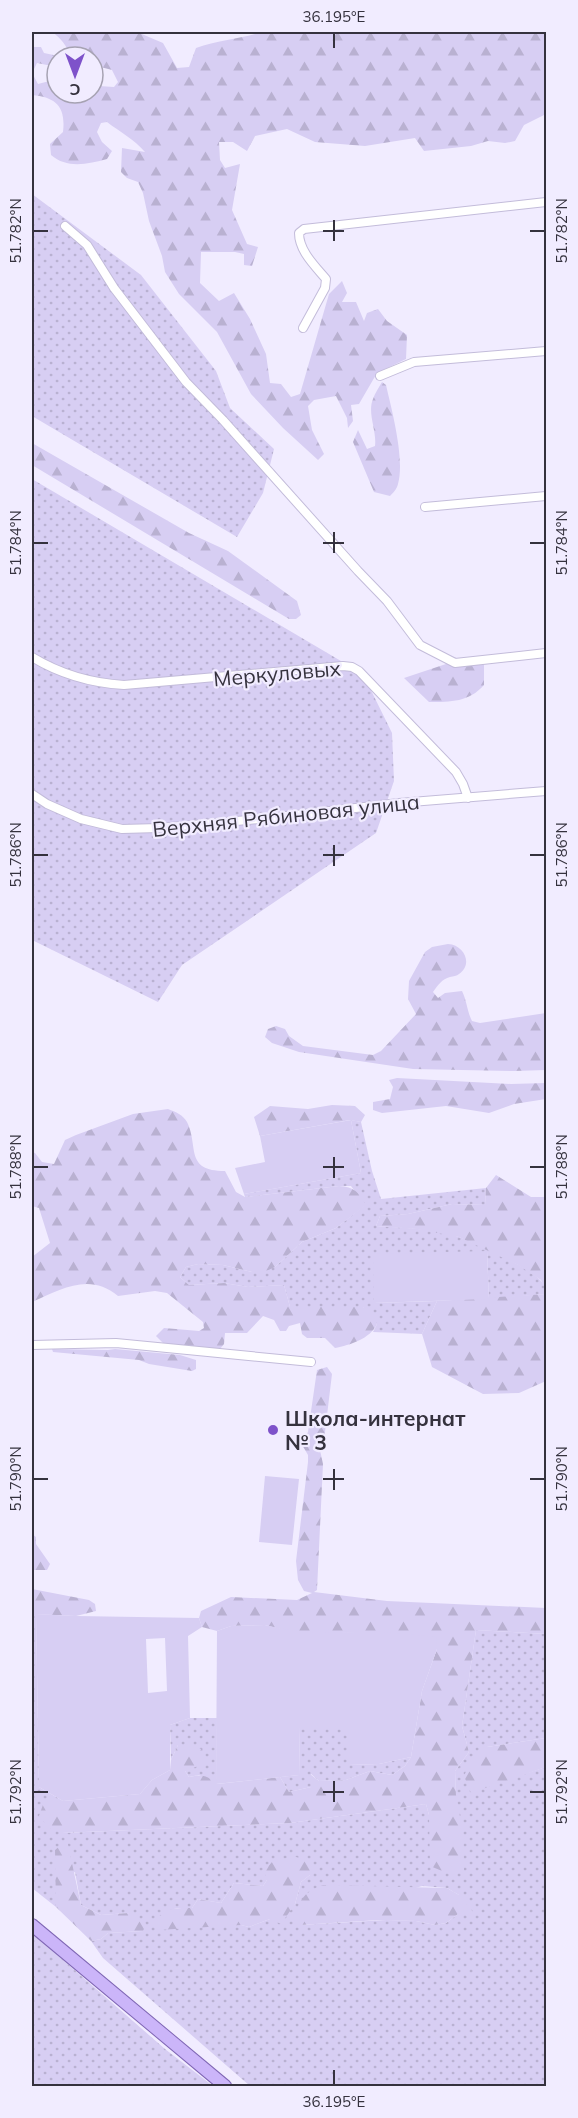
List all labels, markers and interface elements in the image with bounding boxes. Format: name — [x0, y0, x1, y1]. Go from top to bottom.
text: 36.195°E — [303, 7, 366, 26]
north arrow — [45, 45, 105, 105]
text: С — [69, 80, 80, 100]
text: 51.782°N — [6, 198, 25, 264]
text: 51.782°N — [552, 198, 571, 264]
text: 51.784°N — [6, 510, 25, 576]
text: 51.784°N — [552, 510, 571, 576]
street label: Меркуловых — [212, 654, 342, 692]
street label: Верхняя Рябиновая улица — [151, 788, 421, 842]
text: 51.786°N — [6, 822, 25, 888]
text: 51.786°N — [552, 822, 571, 888]
text: 51.788°N — [6, 1134, 25, 1200]
text: 51.788°N — [552, 1134, 571, 1200]
place label: Школа-интернат № 3 — [285, 1405, 466, 1455]
marker: Школа-интернат № 3 — [266, 1423, 280, 1437]
text: 51.790°N — [6, 1446, 25, 1512]
text: 51.790°N — [552, 1446, 571, 1512]
text: 51.792°N — [6, 1759, 25, 1825]
text: 51.792°N — [552, 1759, 571, 1825]
text: 36.195°E — [303, 2092, 366, 2111]

